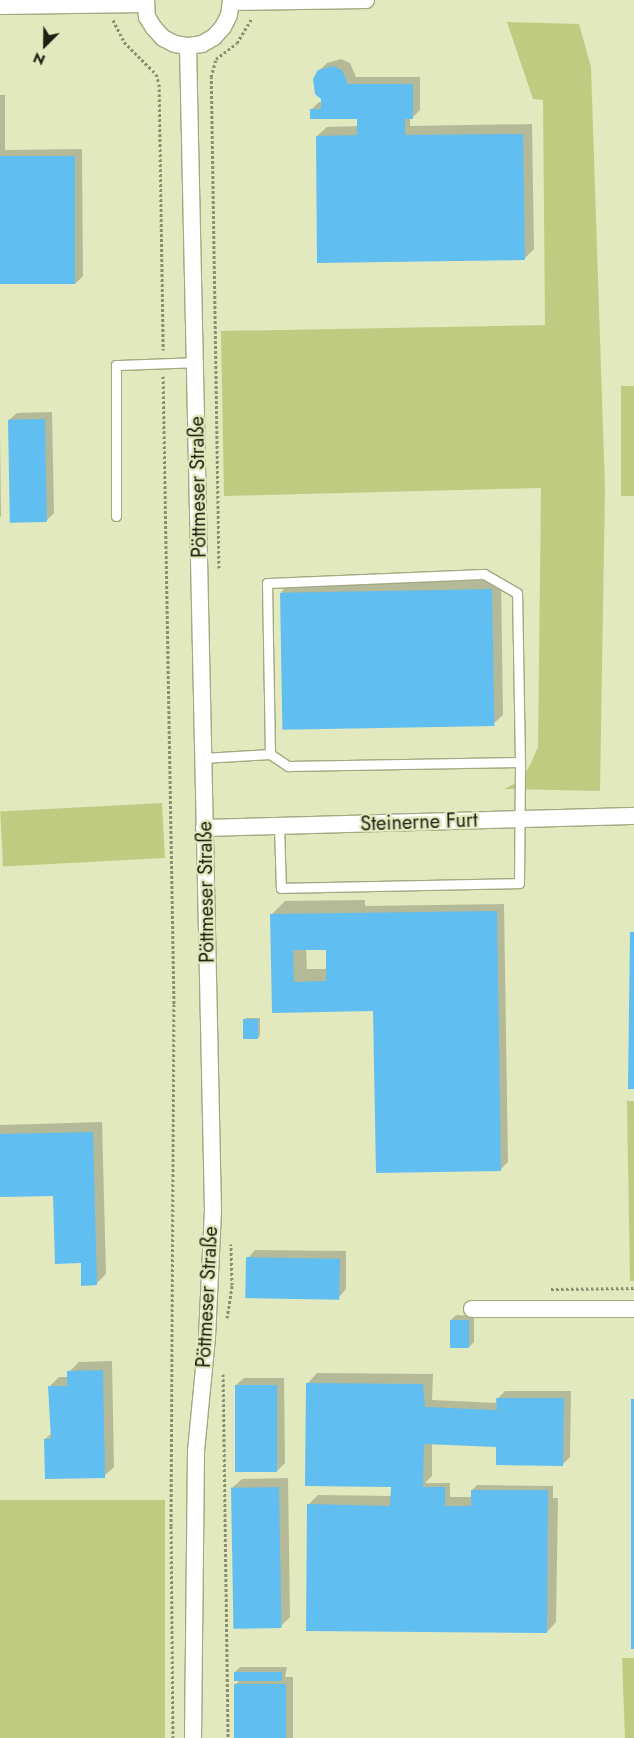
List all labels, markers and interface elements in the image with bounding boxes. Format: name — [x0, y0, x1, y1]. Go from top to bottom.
north arrow — [20, 20, 70, 70]
text: N — [30, 47, 48, 70]
street label: Pöttmeser Straße — [185, 416, 211, 558]
street label: Steinerne Furt — [360, 808, 478, 836]
street label: Pöttmeser Straße — [193, 821, 219, 963]
street label: Pöttmeser Straße — [191, 1226, 223, 1368]

